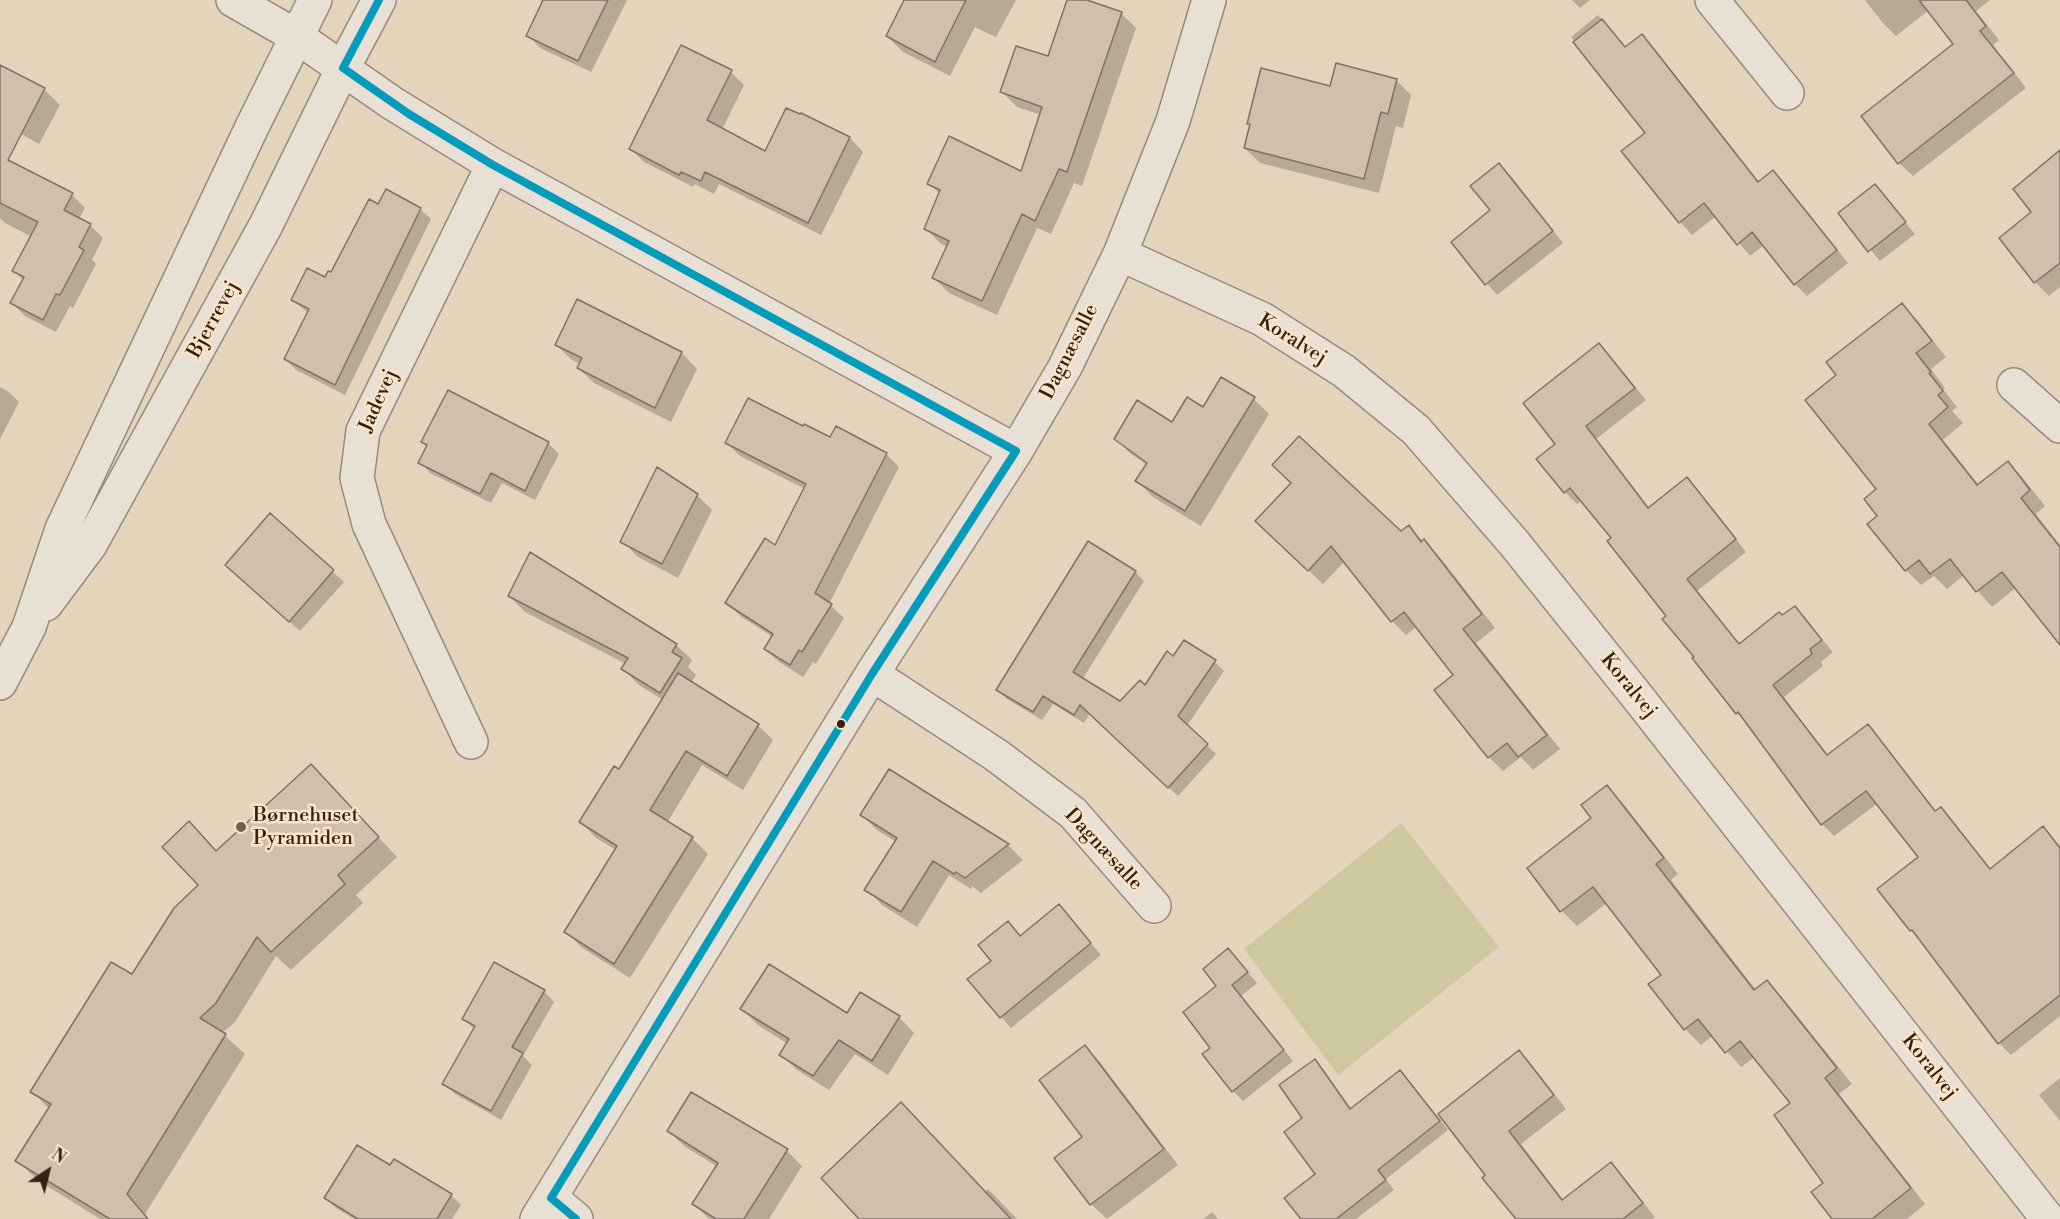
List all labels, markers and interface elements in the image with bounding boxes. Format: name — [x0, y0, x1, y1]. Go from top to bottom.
street label: Bjerrevej — [183, 277, 245, 363]
street label: Dagnæsalle — [1036, 300, 1104, 404]
street label: Koralvej — [1253, 309, 1331, 371]
street label: Jadevej — [355, 366, 403, 436]
street label: Koralvej — [1595, 649, 1661, 723]
unlabelled marker — [835, 718, 847, 730]
place label: Børnehuset Pyramiden — [253, 804, 359, 851]
street label: Dagnæsalle — [1059, 804, 1147, 896]
marker: Børnehuset Pyramiden — [234, 820, 248, 834]
street label: Koralvej — [1896, 1029, 1962, 1105]
north arrow — [18, 1141, 78, 1201]
text: N — [47, 1144, 69, 1168]

